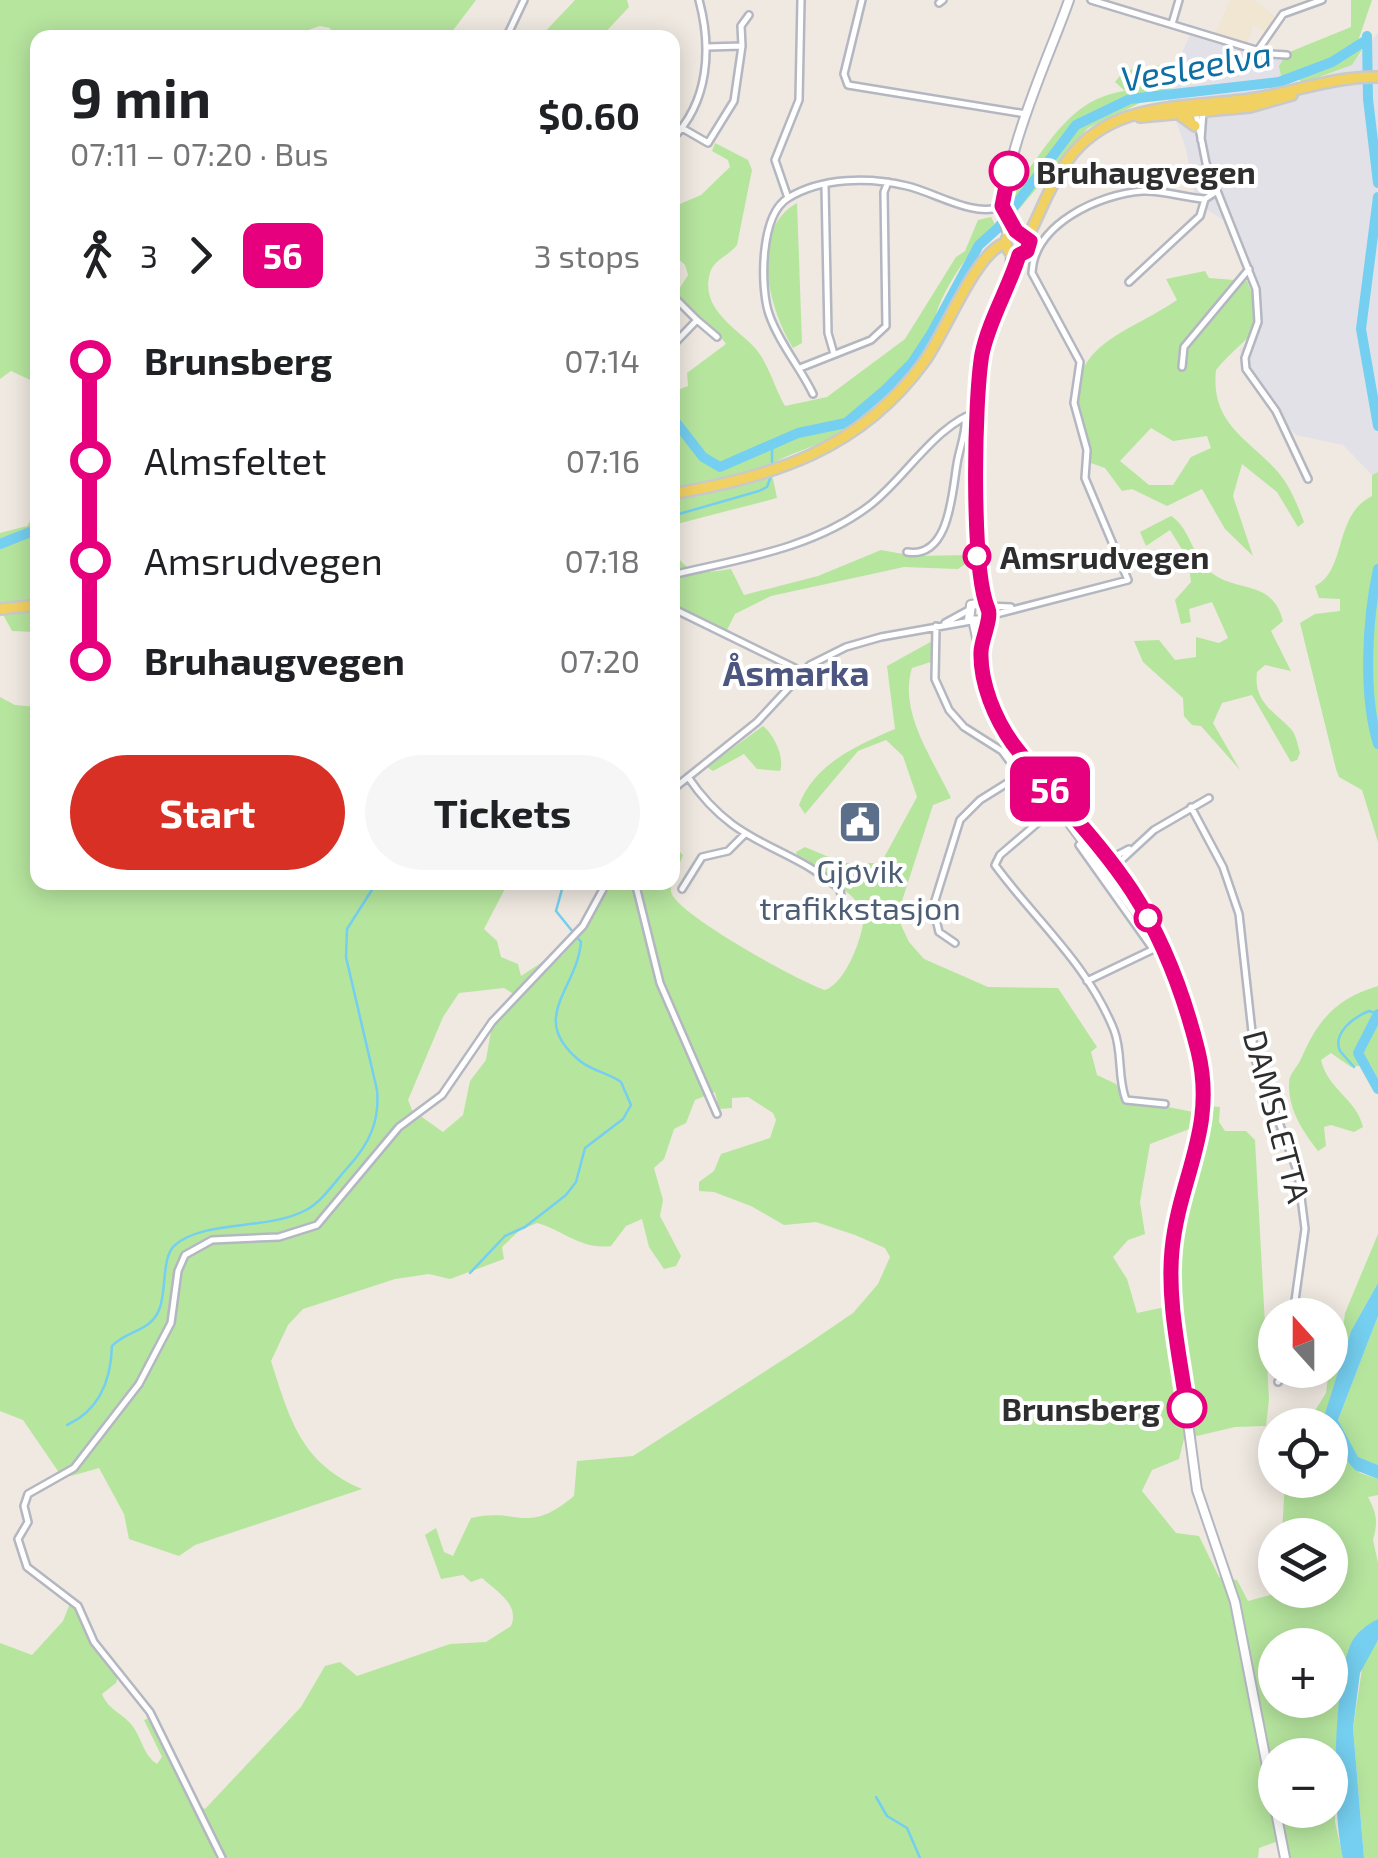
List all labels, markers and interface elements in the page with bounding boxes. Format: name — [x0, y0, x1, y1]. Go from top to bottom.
water label: Vesleelva — [1117, 31, 1275, 99]
text: 9 min — [70, 63, 211, 129]
text: $0.60 — [538, 92, 640, 138]
text: 07:11 – 07:20 · Bus — [70, 134, 329, 172]
marker: Bruhaugvegen — [990, 152, 1028, 190]
place label: Bruhaugvegen — [1036, 152, 1256, 190]
icon: walk — [70, 228, 125, 283]
icon: forward — [173, 228, 228, 283]
text: 56 — [263, 234, 303, 276]
text: 3 — [140, 236, 158, 274]
text: 3 stops — [534, 236, 640, 274]
text: Brunsberg — [144, 337, 332, 383]
text: 07:14 — [564, 341, 640, 379]
text: Almsfeltet — [144, 437, 326, 483]
text: 07:16 — [566, 441, 640, 479]
text: Amsrudvegen — [144, 537, 383, 583]
place label: Amsrudvegen — [1000, 537, 1209, 575]
text: 07:18 — [565, 541, 640, 579]
marker: Amsrudvegen — [964, 543, 990, 569]
text: Bruhaugvegen — [144, 637, 405, 683]
text: 07:20 — [559, 641, 640, 679]
district label: Åsmarka — [723, 651, 869, 693]
button: Start — [70, 755, 345, 870]
button: Tickets — [365, 755, 640, 870]
line badge: 56 — [1005, 756, 1095, 822]
text: 56 — [1030, 768, 1070, 810]
public building icon: Gjøvik trafikkstasjon — [837, 799, 883, 845]
place label: Gjøvik trafikkstasjon — [759, 851, 961, 927]
unlabelled marker — [1135, 905, 1161, 931]
street label: DAMSLETTA — [1237, 1026, 1319, 1206]
north arrow — [1258, 1298, 1348, 1388]
map controls — [1258, 1298, 1348, 1828]
place label: Brunsberg — [1001, 1389, 1160, 1427]
marker: Brunsberg — [1168, 1389, 1206, 1427]
button: locate — [1258, 1408, 1348, 1498]
button: layers — [1258, 1518, 1348, 1608]
button: + — [1258, 1628, 1348, 1718]
button: − — [1258, 1738, 1348, 1828]

